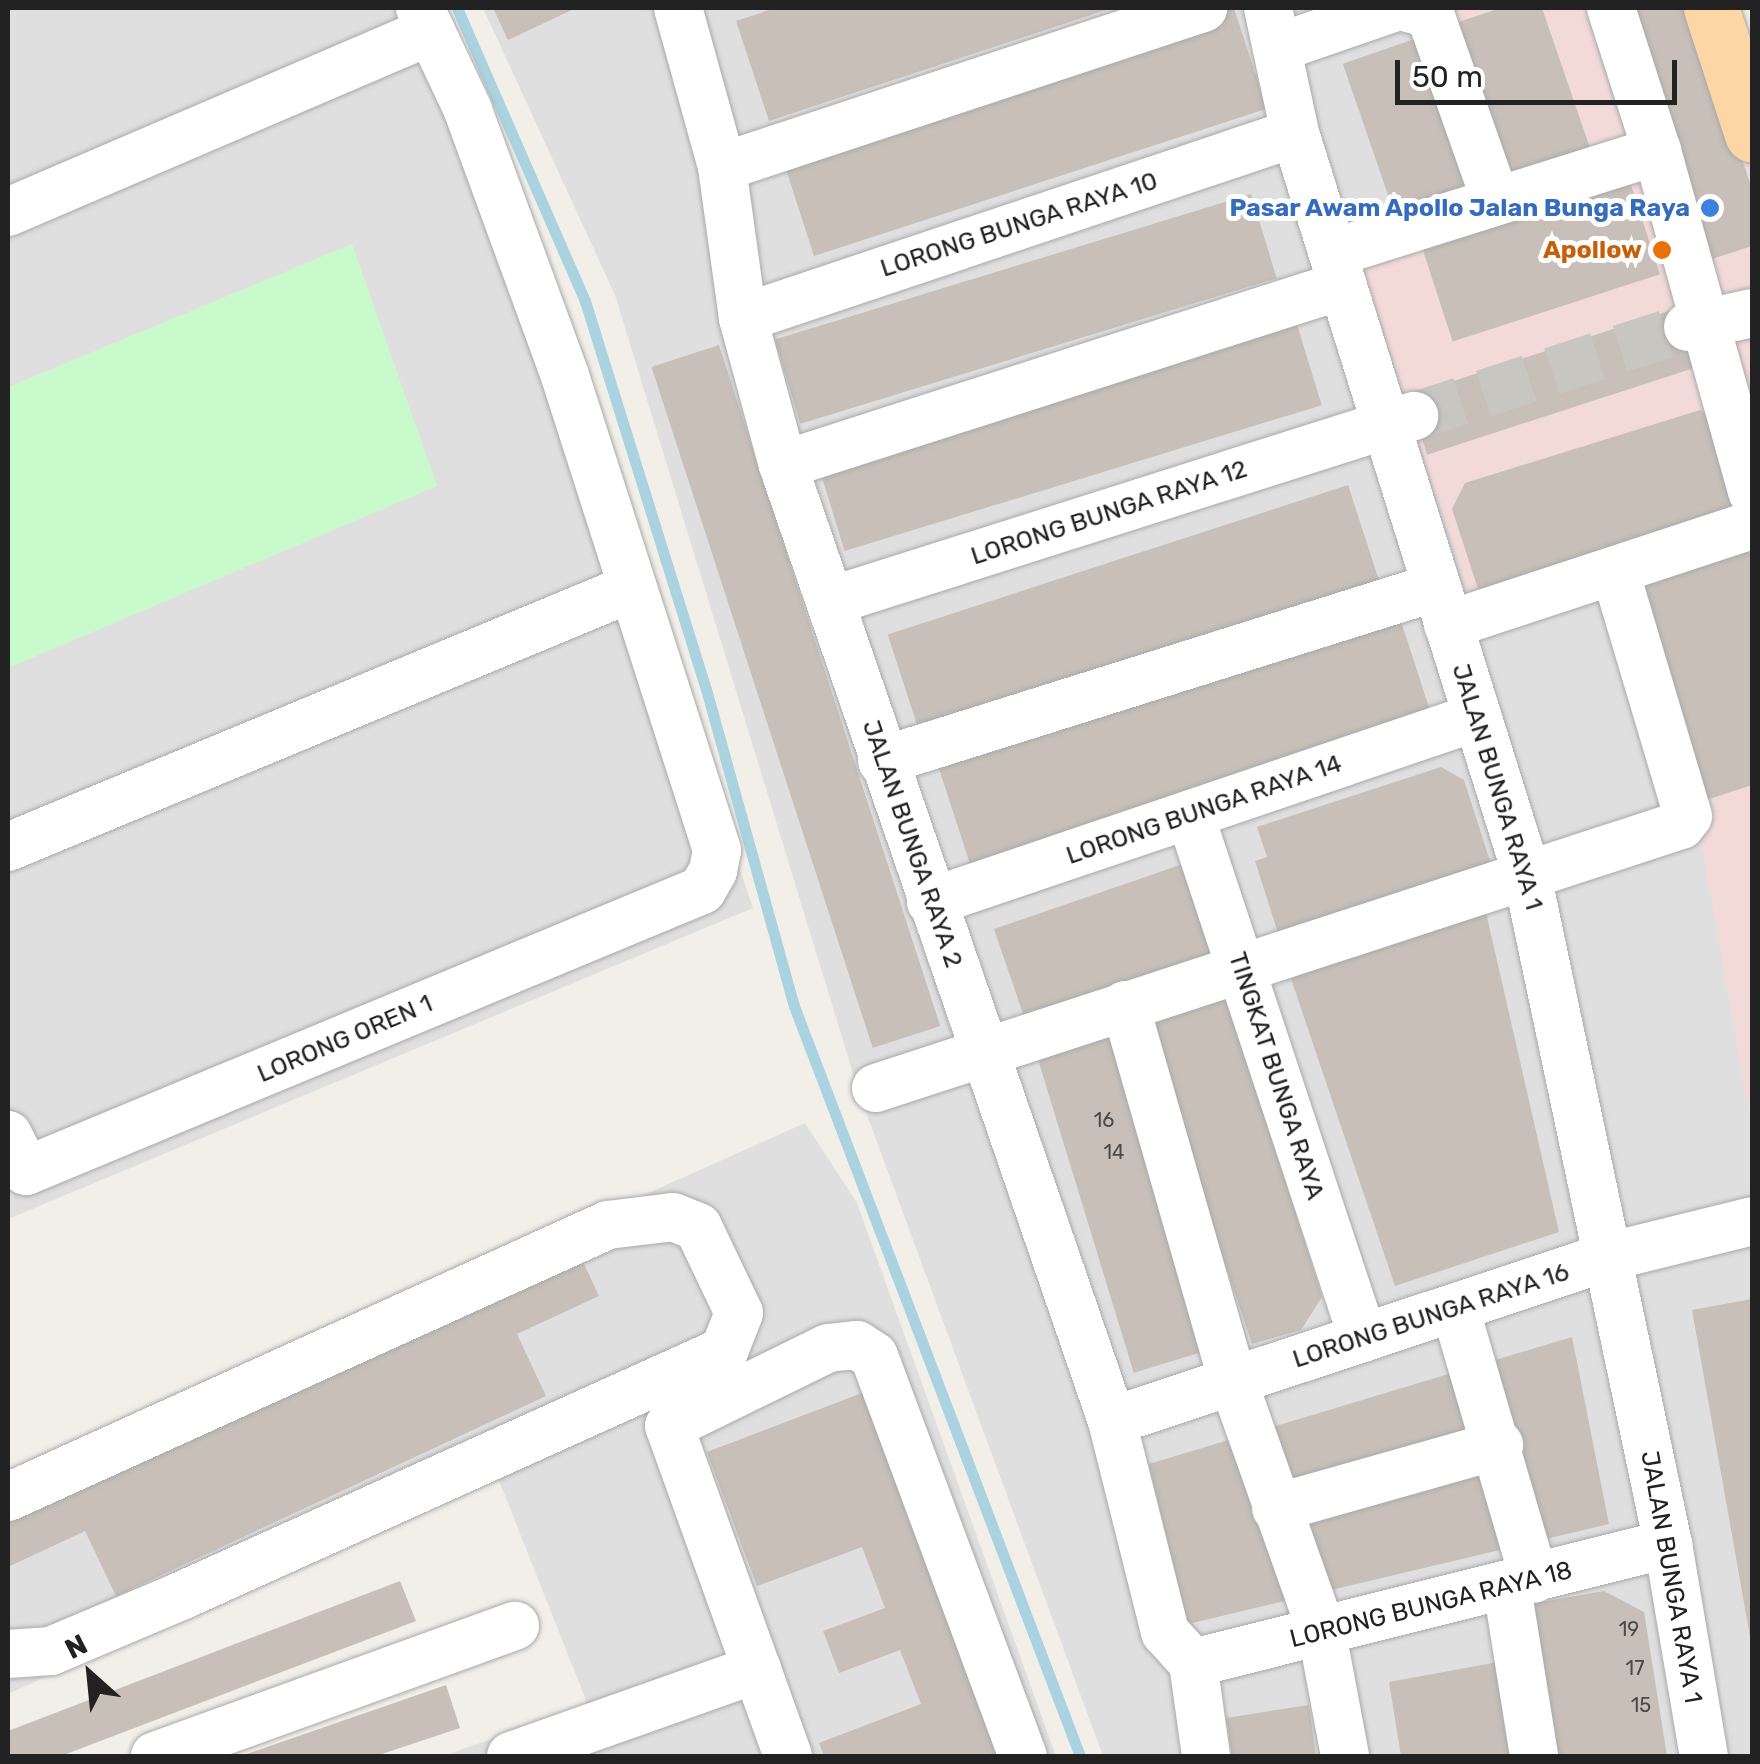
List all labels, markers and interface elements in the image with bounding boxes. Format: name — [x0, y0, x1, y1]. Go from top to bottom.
scale bar — [1400, 40, 1682, 102]
text: 50 m — [1412, 59, 1483, 95]
street label: LORONG BUNGA RAYA 10 — [876, 166, 1162, 284]
place label: Pasar Awam Apollo Jalan Bunga Raya — [1228, 193, 1690, 223]
marker: Pasar Awam Apollo Jalan Bunga Raya — [1699, 197, 1721, 219]
place label: Apollow — [1543, 235, 1642, 265]
marker: Apollow — [1651, 239, 1673, 261]
street label: LORONG BUNGA RAYA 12 — [967, 454, 1251, 572]
street label: JALAN BUNGA RAYA 1 — [1445, 660, 1549, 914]
street label: JALAN BUNGA RAYA 2 — [855, 716, 969, 972]
street label: LORONG BUNGA RAYA 14 — [1062, 749, 1346, 871]
street label: TINGKAT BUNGA RAYA — [1222, 948, 1330, 1204]
street label: LORONG OREN 1 — [253, 989, 437, 1089]
house number: 16 — [1094, 1108, 1114, 1132]
house number: 14 — [1104, 1140, 1124, 1164]
street label: LORONG BUNGA RAYA 16 — [1288, 1257, 1574, 1375]
street label: JALAN BUNGA RAYA 1 — [1634, 1448, 1708, 1706]
street label: LORONG BUNGA RAYA 18 — [1286, 1555, 1576, 1655]
house number: 19 — [1619, 1617, 1639, 1641]
north arrow — [40, 1624, 140, 1724]
text: N — [60, 1628, 93, 1666]
house number: 17 — [1626, 1656, 1644, 1680]
house number: 15 — [1631, 1693, 1651, 1717]

